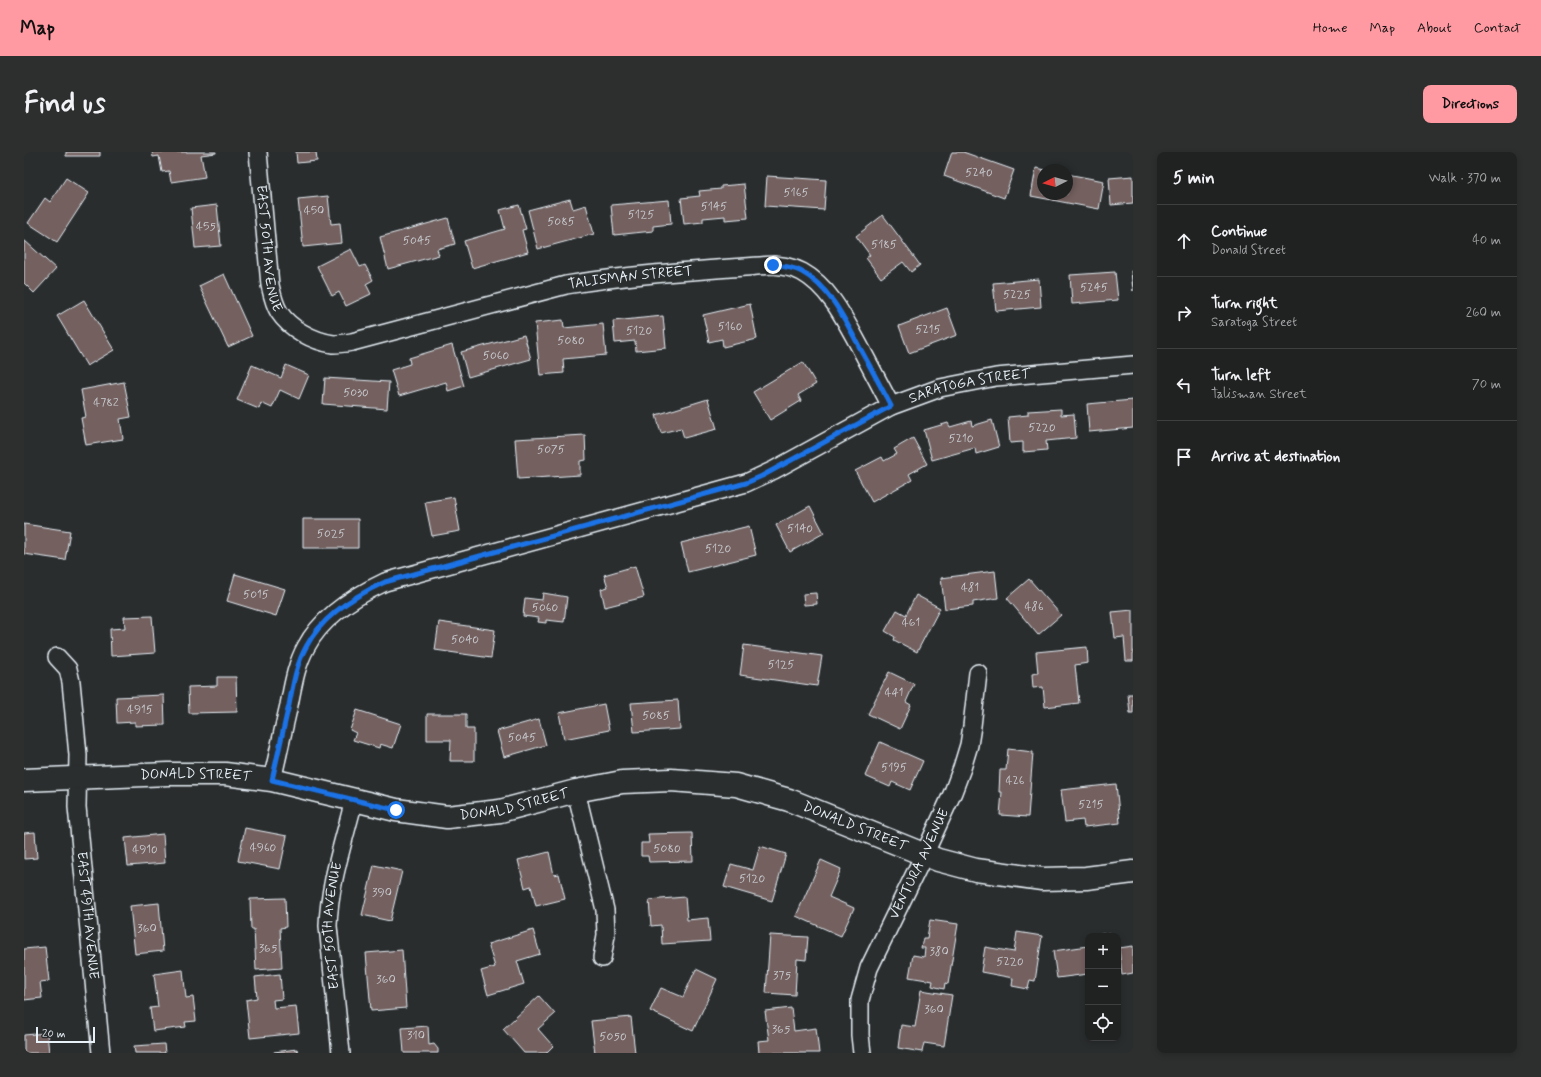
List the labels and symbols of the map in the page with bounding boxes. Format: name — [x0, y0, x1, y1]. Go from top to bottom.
north arrow — [1037, 164, 1073, 200]
house number: 5240 — [965, 165, 993, 181]
street label: EAST 50TH AVENUE — [252, 184, 286, 315]
house number: 5165 — [783, 185, 809, 201]
house number: 5145 — [701, 199, 727, 215]
house number: 450 — [304, 203, 324, 219]
house number: 5125 — [628, 207, 654, 223]
house number: 5085 — [547, 214, 575, 230]
house number: 455 — [196, 219, 216, 235]
house number: 5045 — [403, 233, 431, 249]
house number: 5185 — [871, 237, 897, 253]
route end — [764, 256, 782, 274]
street label: TALISMAN STREET — [567, 262, 693, 294]
house number: 5245 — [1080, 280, 1108, 296]
house number: 5225 — [1003, 287, 1031, 303]
house number: 5160 — [718, 319, 743, 335]
house number: 5215 — [915, 322, 941, 338]
house number: 5120 — [626, 323, 652, 339]
house number: 5080 — [557, 333, 585, 349]
house number: 5060 — [483, 348, 509, 364]
street label: SARATOGA STREET — [906, 365, 1032, 408]
house number: 5030 — [343, 385, 369, 401]
house number: 4782 — [93, 395, 119, 411]
house number: 5220 — [1028, 420, 1056, 436]
house number: 5210 — [949, 431, 974, 447]
house number: 5075 — [537, 442, 565, 458]
house number: 5140 — [787, 521, 813, 537]
house number: 5025 — [317, 526, 345, 542]
house number: 5120 — [705, 541, 731, 557]
house number: 481 — [961, 580, 979, 596]
house number: 5015 — [243, 587, 269, 603]
house number: 486 — [1024, 599, 1044, 615]
house number: 5060 — [532, 600, 558, 616]
house number: 461 — [902, 615, 920, 631]
house number: 5040 — [451, 632, 479, 648]
house number: 5125 — [768, 657, 794, 673]
house number: 441 — [885, 685, 903, 701]
house number: 4915 — [127, 702, 153, 718]
house number: 5085 — [642, 708, 670, 724]
house number: 5045 — [508, 730, 536, 746]
house number: 5195 — [881, 760, 907, 776]
street label: DONALD STREET — [140, 765, 253, 786]
house number: 426 — [1006, 773, 1025, 789]
street label: DONALD STREET — [459, 784, 571, 825]
house number: 5215 — [1078, 797, 1104, 813]
street label: DONALD STREET — [800, 798, 911, 856]
route start — [387, 801, 405, 819]
street label: VENTURA AVENUE — [885, 806, 953, 922]
house number: 4960 — [250, 840, 277, 856]
house number: 5080 — [653, 841, 681, 857]
house number: 4910 — [132, 842, 158, 858]
street label: EAST 49TH AVENUE — [72, 851, 103, 980]
street label: EAST 50TH AVENUE — [319, 860, 346, 990]
house number: 5120 — [739, 871, 765, 887]
house number: 390 — [372, 885, 392, 901]
house number: 360 — [137, 921, 157, 937]
house number: 365 — [259, 941, 278, 957]
house number: 380 — [929, 944, 949, 960]
house number: 5220 — [996, 954, 1024, 970]
house number: 375 — [773, 968, 791, 984]
house number: 360 — [376, 972, 396, 988]
house number: 360 — [924, 1002, 944, 1018]
house number: 365 — [772, 1022, 791, 1038]
scale bar — [36, 1025, 95, 1044]
house number: 310 — [407, 1028, 425, 1044]
house number: 5050 — [599, 1029, 627, 1045]

